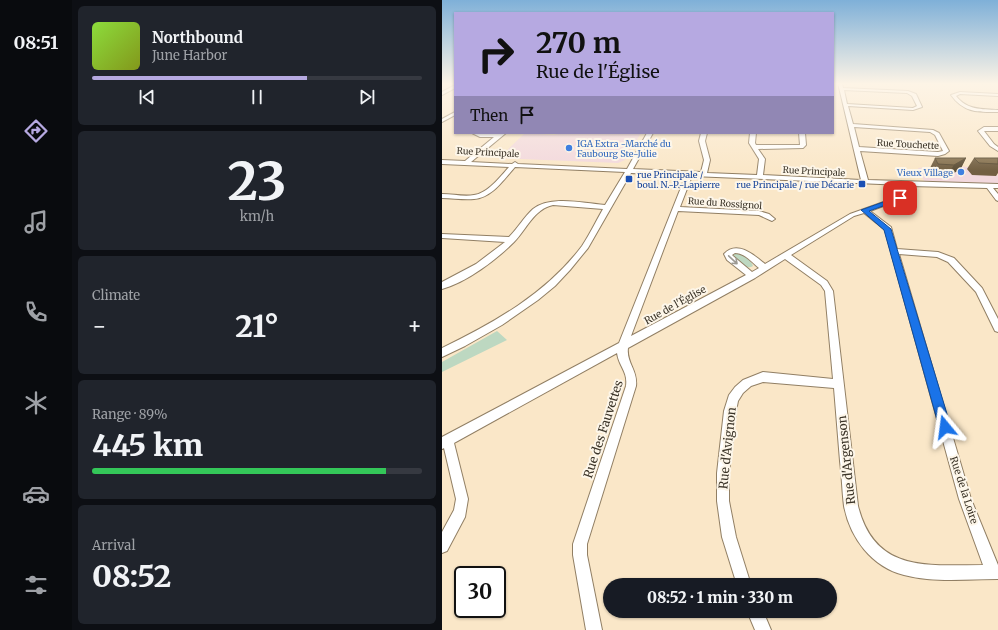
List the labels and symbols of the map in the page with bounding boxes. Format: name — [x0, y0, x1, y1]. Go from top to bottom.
street label: Rue Touchette — [877, 137, 940, 151]
place label: IGA Extra -Marché du Faubourg Ste-Julie — [577, 138, 671, 159]
marker: IGA Extra -Marché du Faubourg Ste-Julie — [564, 143, 574, 153]
street label: Rue Principale — [456, 145, 520, 159]
street label: Rue Principale — [782, 164, 846, 178]
place label: Vieux Village — [896, 167, 953, 178]
marker: Vieux Village — [956, 167, 966, 177]
place label: rue Principale / boul. N.-P.-Lapierre — [636, 169, 720, 190]
marker: rue Principale / boul. N.-P.-Lapierre — [624, 174, 634, 184]
place label: rue Principale / rue Décarie — [736, 179, 854, 190]
marker: rue Principale / rue Décarie — [857, 179, 867, 189]
pin — [883, 181, 917, 215]
street label: Rue du Rossignol — [688, 195, 763, 211]
one-way arrow — [728, 256, 738, 265]
street label: Rue de l'Église — [641, 282, 708, 327]
street label: Rue des Fauvettes — [580, 378, 626, 480]
street label: Rue d'Avignon — [715, 406, 739, 490]
position arrow — [924, 406, 966, 448]
street label: Rue d'Argenson — [834, 415, 858, 505]
street label: Rue de la Loire — [947, 455, 981, 525]
speed limit sign: 30 — [454, 566, 506, 618]

